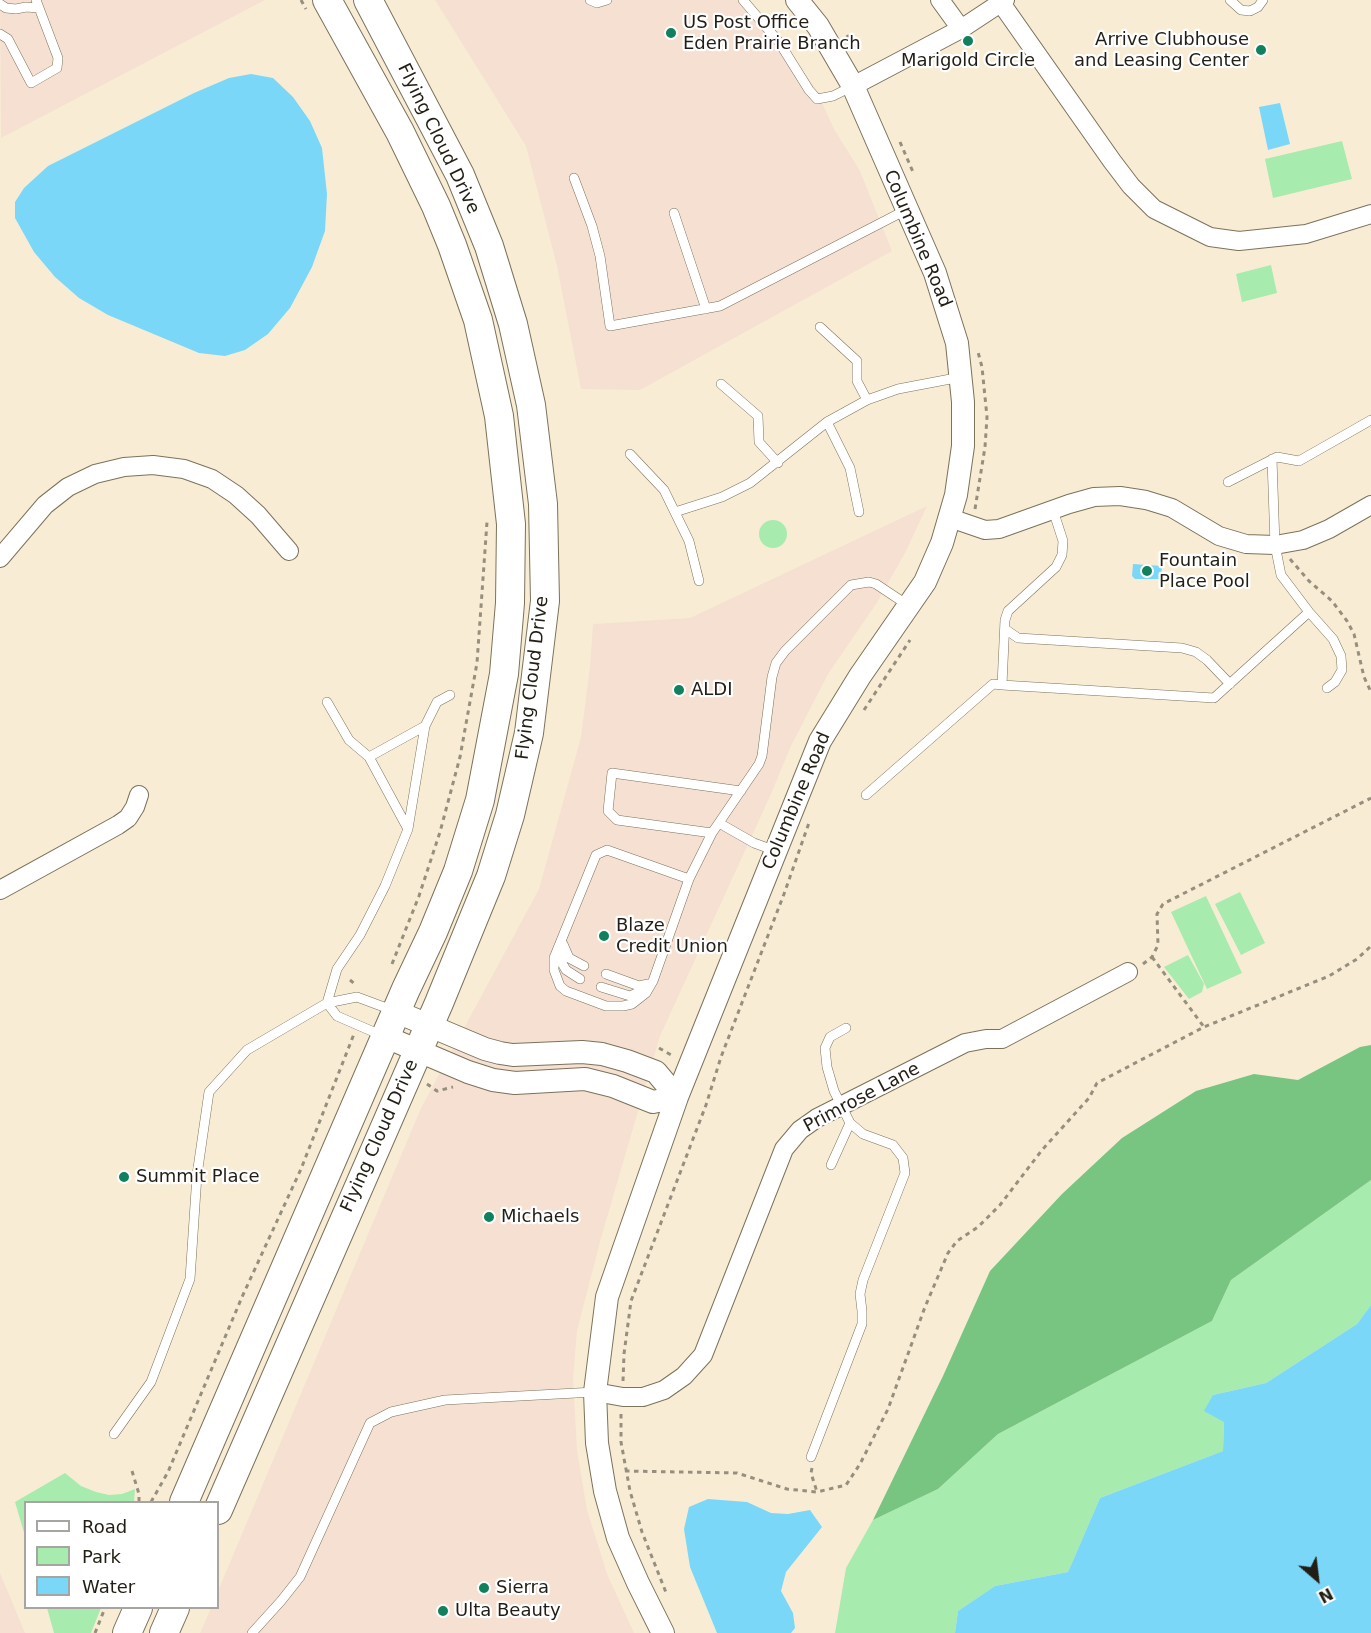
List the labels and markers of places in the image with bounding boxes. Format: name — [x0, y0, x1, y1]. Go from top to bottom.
place label: US Post Office Eden Prairie Branch — [683, 12, 861, 54]
marker: US Post Office Eden Prairie Branch — [664, 26, 678, 40]
place label: Arrive Clubhouse and Leasing Center — [1074, 29, 1249, 72]
marker: Marigold Circle — [961, 34, 975, 48]
marker: Arrive Clubhouse and Leasing Center — [1254, 43, 1268, 57]
place label: Marigold Circle — [901, 50, 1035, 72]
place label: Fountain Place Pool — [1159, 550, 1250, 592]
marker: Fountain Place Pool — [1140, 564, 1154, 578]
place label: ALDI — [691, 679, 733, 701]
marker: ALDI — [672, 683, 686, 697]
place label: Blaze Credit Union — [616, 915, 728, 958]
marker: Blaze Credit Union — [597, 929, 611, 943]
place label: Summit Place — [136, 1166, 260, 1188]
marker: Summit Place — [117, 1170, 131, 1184]
place label: Michaels — [501, 1206, 579, 1228]
marker: Michaels — [482, 1210, 496, 1224]
place label: Sierra — [496, 1577, 549, 1599]
marker: Sierra — [477, 1581, 491, 1595]
place label: Ulta Beauty — [455, 1600, 561, 1622]
marker: Ulta Beauty — [436, 1604, 450, 1618]

